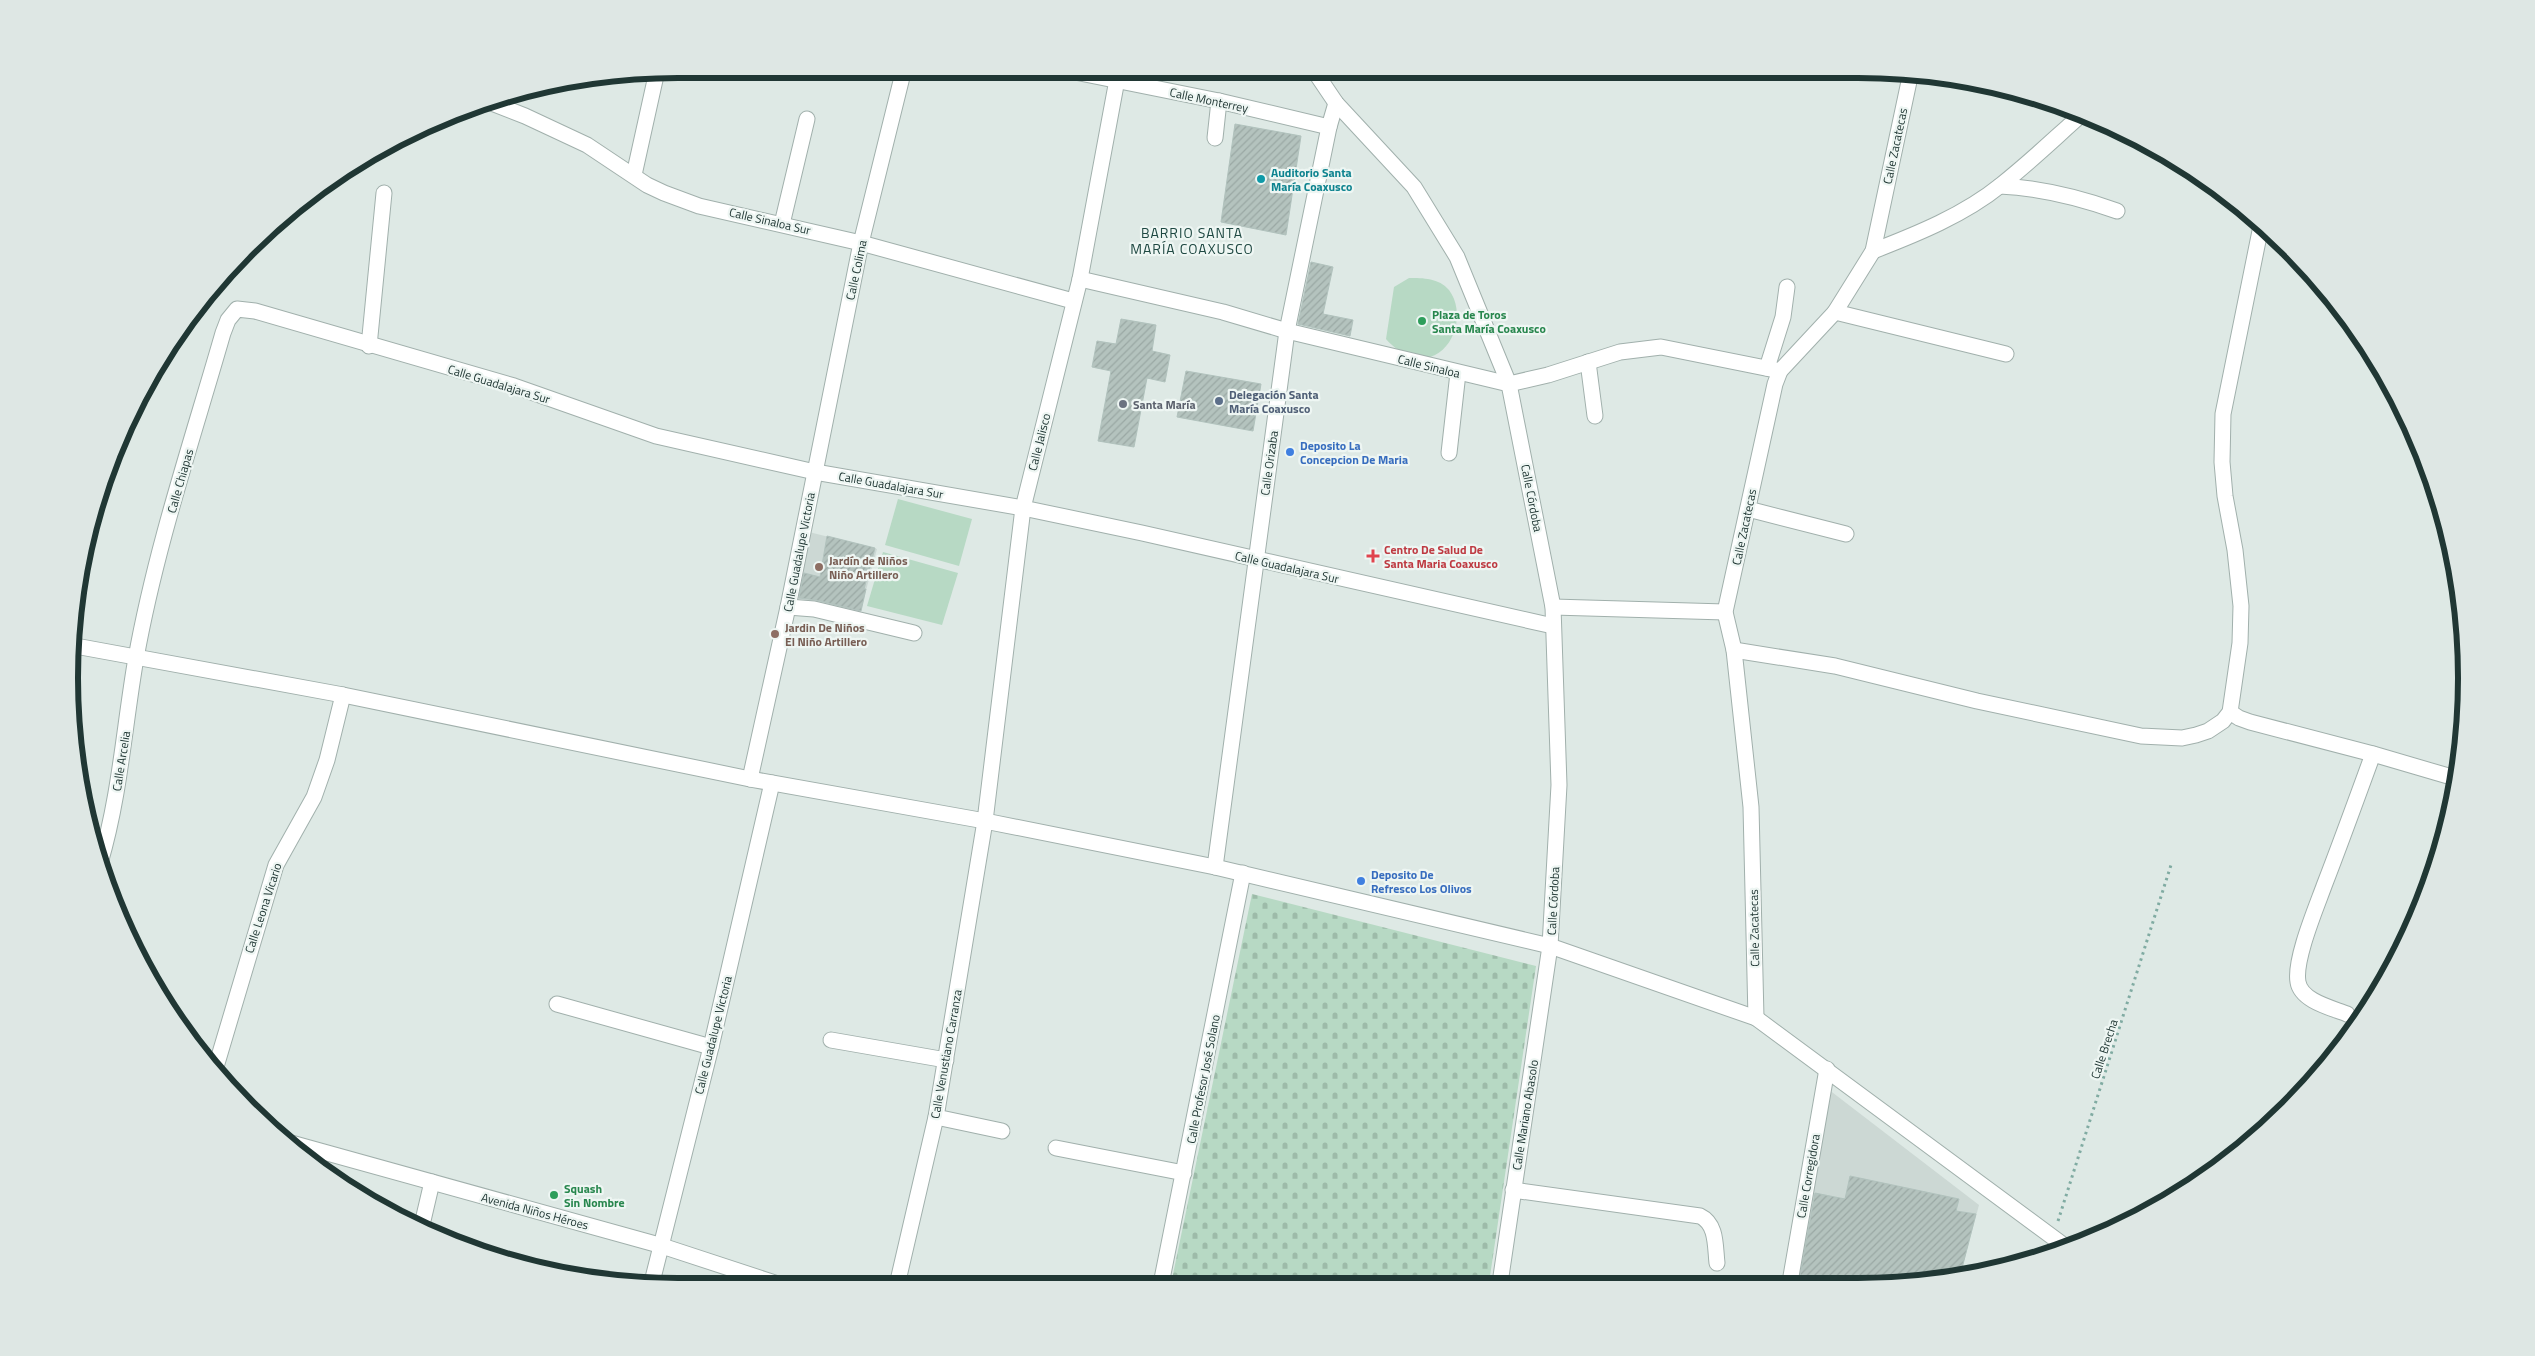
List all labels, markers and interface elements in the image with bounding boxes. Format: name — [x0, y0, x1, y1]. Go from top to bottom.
street label: Calle Monterrey — [1168, 82, 1250, 118]
street label: Calle Zacatecas — [1878, 106, 1912, 186]
place label: Auditorio Santa María Coaxusco — [1271, 163, 1352, 196]
marker: Auditorio Santa María Coaxusco — [1255, 173, 1267, 185]
street label: Calle Sinaloa Sur — [727, 202, 813, 240]
district label: BARRIO SANTA MARÍA COAXUSCO — [1130, 222, 1254, 259]
street label: Calle Colima — [840, 238, 872, 302]
place label: Plaza de Toros Santa María Coaxusco — [1432, 305, 1546, 338]
marker: Plaza de Toros Santa María Coaxusco — [1416, 315, 1428, 327]
street label: Calle Sinaloa — [1396, 349, 1462, 383]
street label: Calle Guadalajara Sur — [445, 359, 553, 409]
place label: Delegación Santa María Coaxusco — [1229, 385, 1319, 418]
place label: Santa María — [1133, 395, 1196, 414]
marker: Delegación Santa María Coaxusco — [1213, 395, 1225, 407]
marker: Santa María — [1117, 398, 1129, 410]
street label: Calle Jalisco — [1023, 411, 1055, 473]
street label: Calle Orizaba — [1255, 429, 1283, 497]
place label: Deposito La Concepcion De Maria — [1300, 436, 1408, 469]
street label: Calle Chiapas — [162, 446, 198, 515]
marker: Deposito La Concepcion De Maria — [1284, 446, 1296, 458]
street label: Calle Córdoba — [1516, 463, 1548, 533]
street label: Calle Guadalajara Sur — [837, 466, 945, 504]
street label: Calle Zacatecas — [1727, 487, 1761, 567]
street label: Calle Guadalupe Victoria — [778, 491, 820, 613]
place label: Centro De Salud De Santa Maria Coaxusco — [1384, 540, 1498, 573]
street label: Calle Guadalajara Sur — [1233, 546, 1341, 588]
marker: Centro De Salud De Santa Maria Coaxusco — [1366, 549, 1380, 563]
place label: Jardín de Niños Niño Artillero — [829, 551, 908, 584]
marker: Jardín de Niños Niño Artillero — [813, 561, 825, 573]
place label: Jardin De Niños El Niño Artillero — [785, 618, 867, 651]
marker: Jardin De Niños El Niño Artillero — [769, 628, 781, 640]
street label: Calle Arcelia — [107, 730, 135, 792]
street label: Calle Leona Vicario — [239, 860, 287, 956]
place label: Deposito De Refresco Los Olivos — [1371, 865, 1472, 898]
street label: Calle Córdoba — [1542, 866, 1564, 936]
marker: Deposito De Refresco Los Olivos — [1355, 875, 1367, 887]
street label: Calle Zacatecas — [1744, 889, 1764, 967]
street label: Calle Guadalupe Victoria — [689, 974, 737, 1096]
street label: Calle Venustiano Carranza — [925, 988, 967, 1120]
street label: Calle Profesor José Solano — [1181, 1013, 1225, 1145]
street label: Calle Brecha — [2085, 1017, 2123, 1081]
street label: Calle Mariano Abasolo — [1507, 1058, 1543, 1172]
street label: Calle Corregidora — [1791, 1132, 1825, 1220]
place label: Squash Sin Nombre — [564, 1179, 625, 1212]
street label: Avenida Niños Héroes — [479, 1188, 591, 1235]
marker: Squash Sin Nombre — [548, 1189, 560, 1201]

